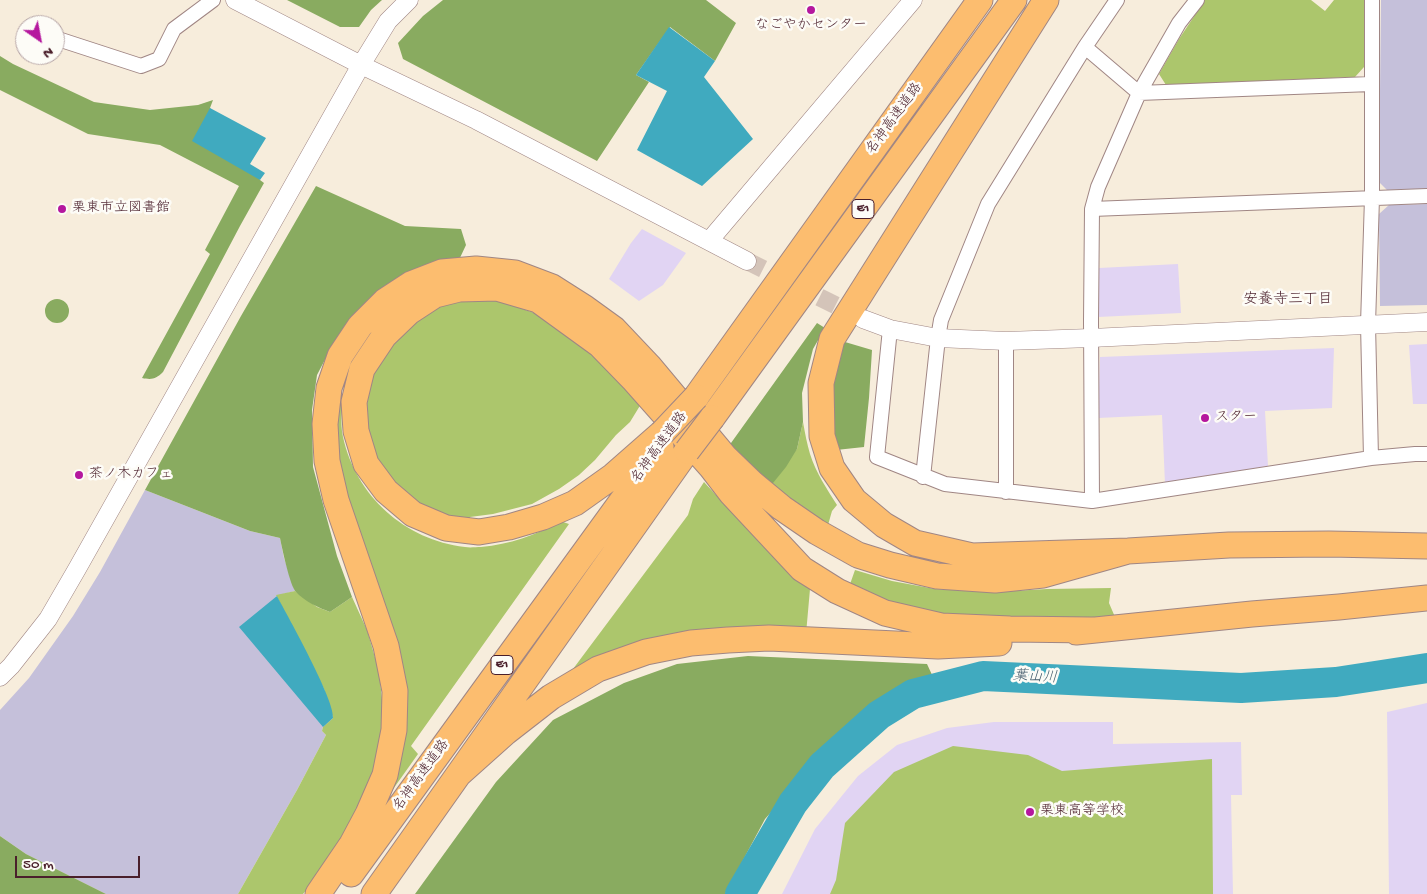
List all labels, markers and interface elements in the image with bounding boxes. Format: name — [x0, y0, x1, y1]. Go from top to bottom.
marker: なごやかセンター — [805, 4, 817, 16]
north arrow — [15, 15, 65, 65]
place label: なごやかセンター — [755, 18, 867, 34]
text: N — [39, 43, 56, 62]
street label: 名神高速道路 — [864, 80, 926, 158]
road number: E1 — [852, 200, 874, 218]
place label: 栗東市立図書館 — [72, 201, 170, 217]
marker: 栗東市立図書館 — [56, 203, 68, 215]
district label: 安養寺三丁目 — [1243, 292, 1333, 310]
street label: 名神高速道路 — [629, 409, 691, 487]
place label: スター — [1215, 410, 1257, 426]
marker: スター — [1199, 412, 1211, 424]
place label: 茶ノ木カフェ — [89, 467, 173, 483]
marker: 茶ノ木カフェ — [73, 469, 85, 481]
road number: E1 — [491, 656, 513, 674]
water label: 葉山川 — [1012, 668, 1058, 688]
street label: 名神高速道路 — [391, 737, 453, 815]
place label: 栗東高等学校 — [1040, 804, 1124, 820]
marker: 栗東高等学校 — [1024, 806, 1036, 818]
scale bar — [18, 846, 142, 878]
text: 50 m — [23, 856, 54, 874]

